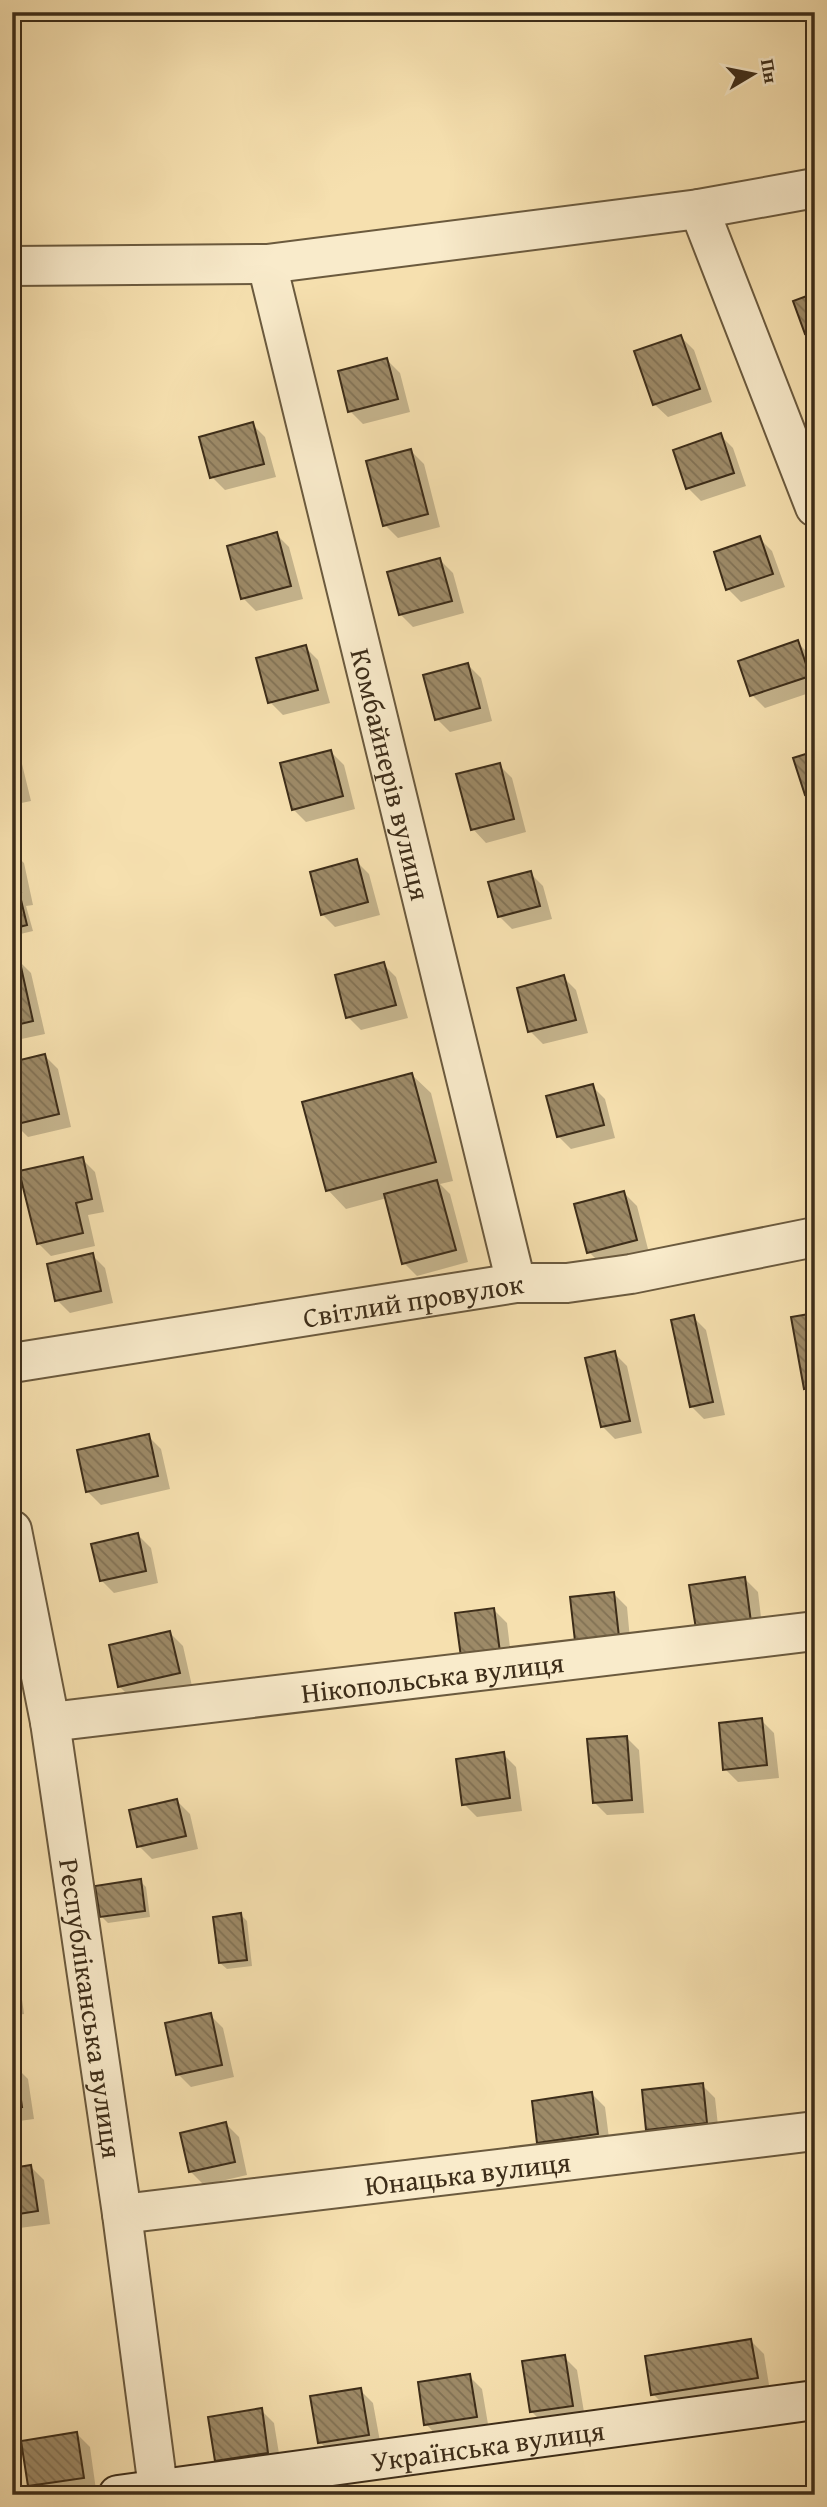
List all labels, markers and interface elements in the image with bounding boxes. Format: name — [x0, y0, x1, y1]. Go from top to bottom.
north arrow — [718, 38, 788, 108]
text: Пн — [754, 57, 786, 86]
street label: Комбайнерів вулиця — [341, 644, 442, 904]
street label: Світлий провулок — [300, 1262, 527, 1337]
street label: Нікопольська вулиця — [299, 1641, 566, 1712]
street label: Республіканська вулиця — [50, 1856, 134, 2161]
street label: Юнацька вулиця — [362, 2140, 573, 2205]
street label: Українська вулиця — [368, 2408, 607, 2481]

